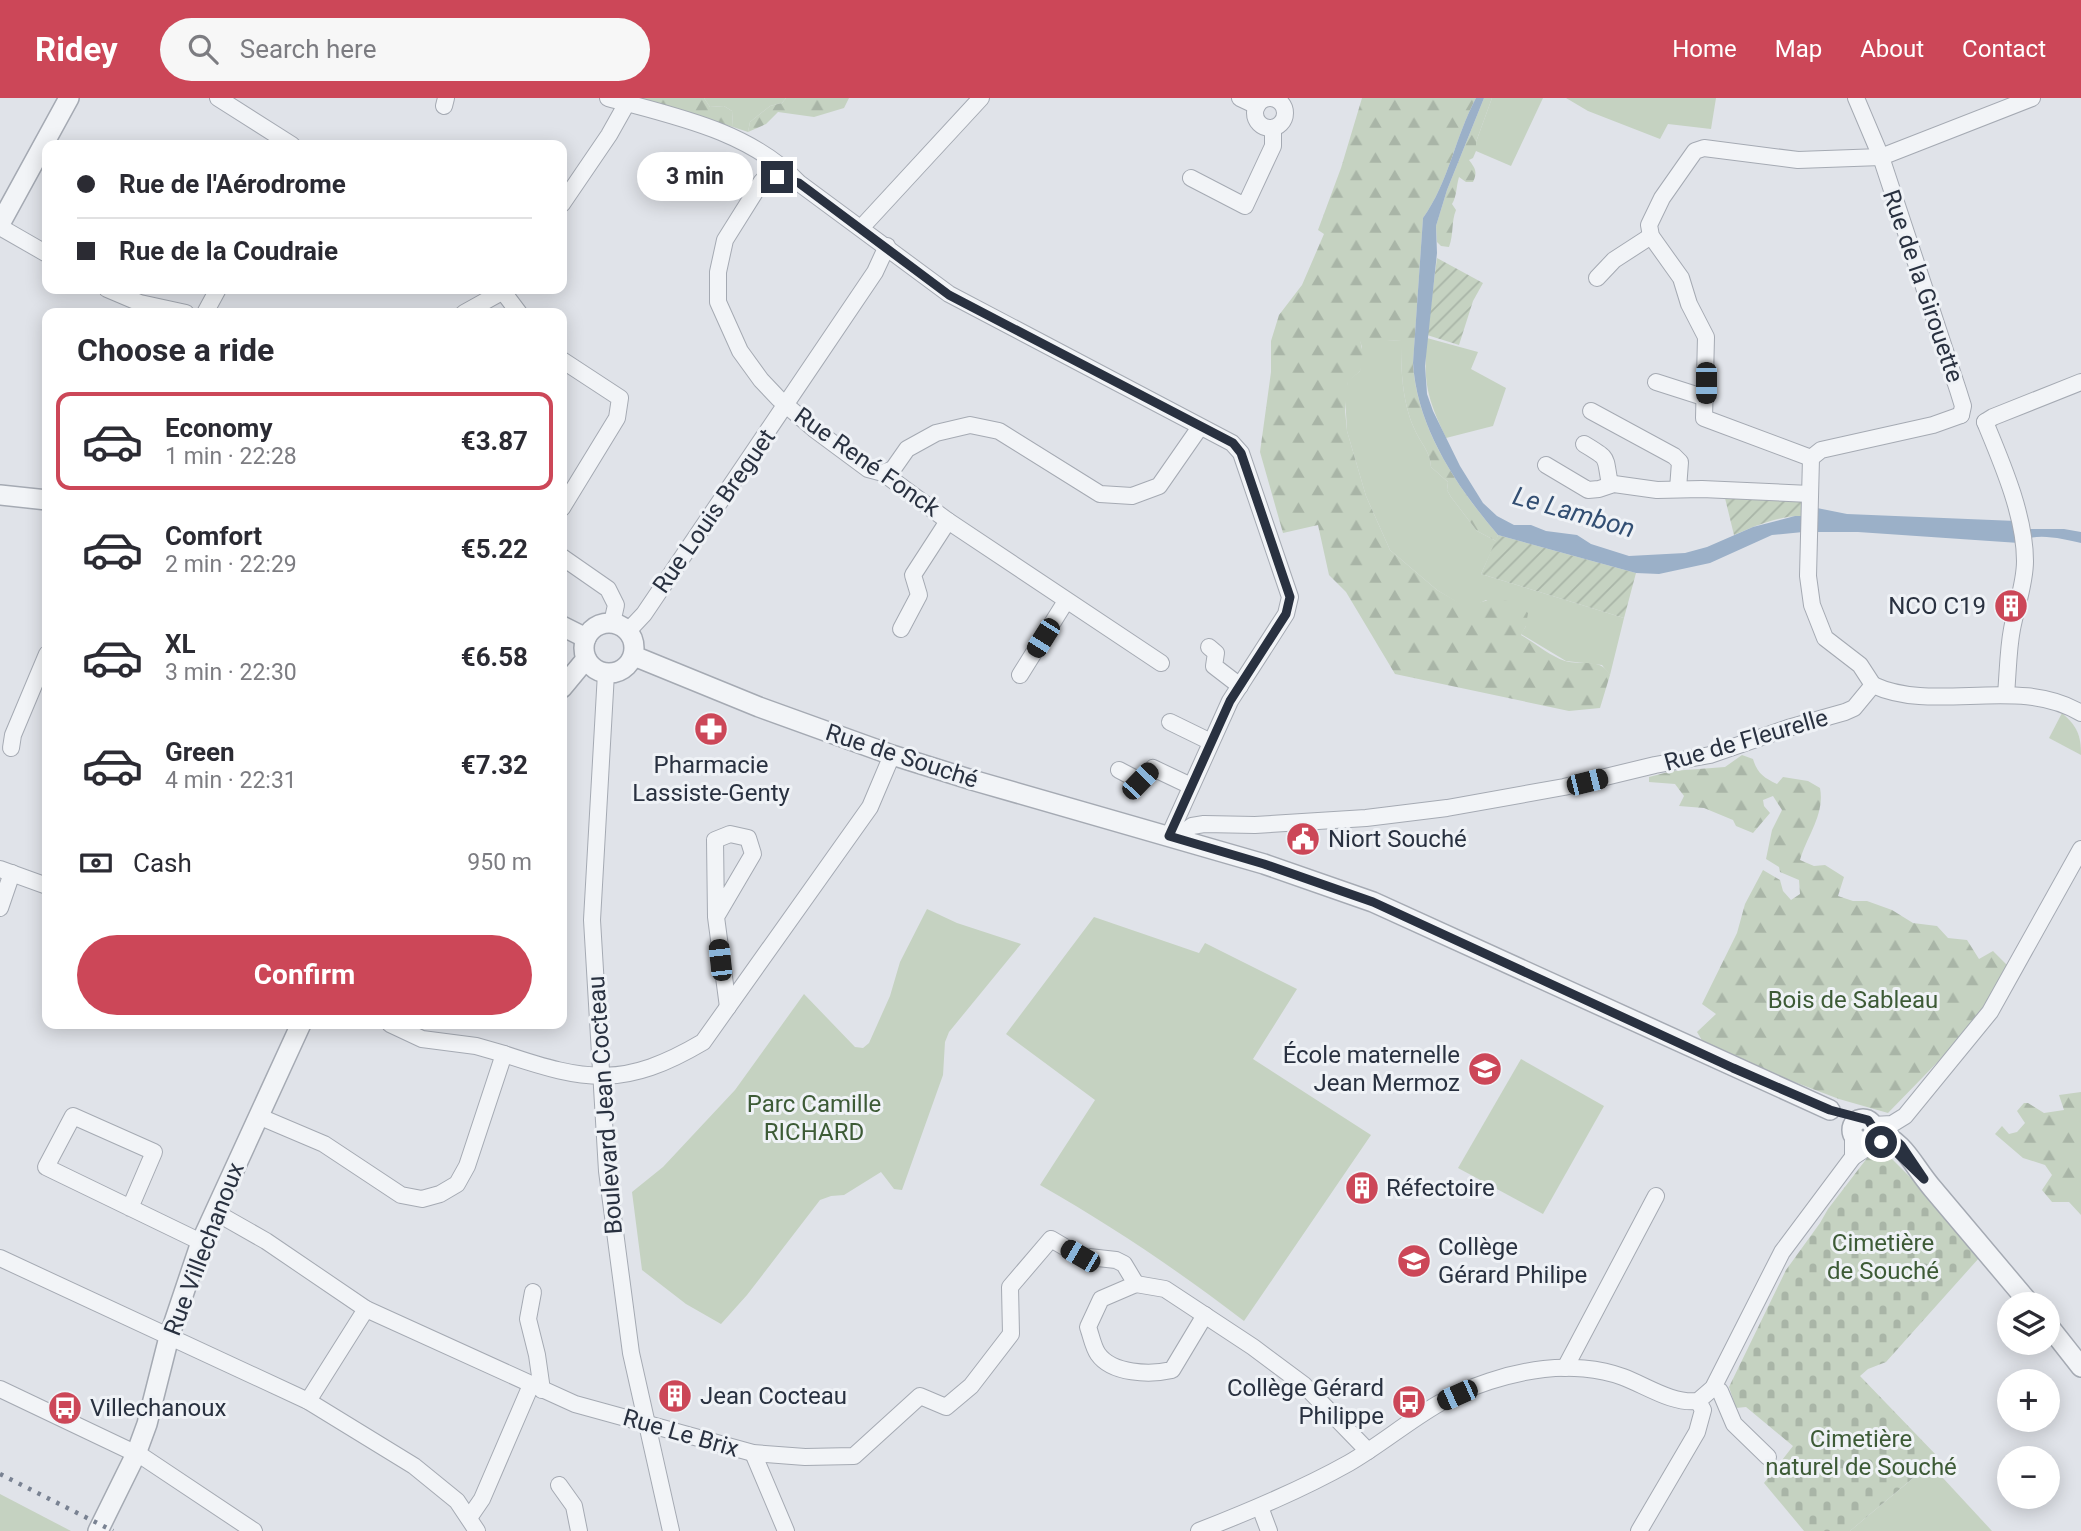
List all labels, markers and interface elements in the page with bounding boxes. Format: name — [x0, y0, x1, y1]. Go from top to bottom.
search box — [160, 18, 650, 81]
text: Ridey — [35, 30, 118, 69]
icon: search — [184, 30, 222, 68]
text: Search here — [240, 34, 376, 64]
text: Home — [1672, 35, 1737, 63]
text: Map — [1775, 35, 1822, 63]
text: About — [1860, 35, 1924, 63]
text: Contact — [1962, 35, 2046, 63]
callout: 3 min — [637, 153, 752, 202]
route end — [761, 161, 793, 193]
text: 3 min — [666, 163, 724, 190]
text: Rue de l'Aérodrome — [119, 169, 346, 199]
street label: Rue de la Girouette — [1877, 186, 1969, 386]
text: Rue de la Coudraie — [119, 236, 338, 266]
text: Choose a ride — [77, 331, 274, 369]
car — [1696, 362, 1717, 404]
street label: Rue René Fonck — [789, 402, 946, 523]
icon: car — [81, 410, 144, 473]
text: Economy — [165, 413, 272, 443]
street label: Rue Louis Breguet — [647, 424, 781, 598]
text: €3.87 — [461, 426, 528, 456]
text: 1 min · 22:28 — [165, 443, 297, 470]
water label: Le Lambon — [1510, 480, 1638, 544]
icon: car — [81, 518, 144, 581]
text: Comfort — [165, 521, 262, 551]
text: €5.22 — [461, 534, 528, 564]
text: 2 min · 22:29 — [165, 551, 297, 578]
building icon: NCO C19 — [1992, 587, 2030, 625]
place label: NCO C19 — [1888, 592, 1986, 620]
car — [1023, 615, 1064, 661]
icon: car — [81, 626, 144, 689]
text: XL — [165, 629, 196, 659]
text: €6.58 — [461, 642, 528, 672]
text: 3 min · 22:30 — [165, 659, 297, 686]
street label: Rue de Fleurelle — [1661, 703, 1831, 777]
pharmacy icon: Pharmacie Lassiste-Genty — [692, 710, 730, 748]
street label: Rue de Souché — [822, 718, 982, 794]
icon: car — [81, 734, 144, 797]
text: Green — [165, 737, 235, 767]
text: €7.32 — [461, 750, 528, 780]
place label: Pharmacie Lassiste-Genty — [632, 751, 791, 807]
car — [1118, 759, 1163, 803]
text: 4 min · 22:31 — [165, 767, 297, 794]
car — [1565, 767, 1610, 797]
public building icon: Niort Souché — [1284, 820, 1322, 858]
place label: Niort Souché — [1328, 825, 1467, 853]
icon: cash — [77, 844, 115, 882]
text: Cash — [133, 848, 192, 878]
text: 950 m — [467, 849, 532, 876]
button: Confirm — [77, 935, 532, 1015]
car — [708, 938, 733, 982]
street label: Boulevard Jean Cocteau — [582, 975, 628, 1235]
park label: Bois de Sableau — [1768, 986, 1938, 1014]
place label: École maternelle Jean Mermoz — [1283, 1041, 1460, 1097]
school or university icon: École maternelle Jean Mermoz — [1466, 1050, 1504, 1088]
park label: Parc Camille RICHARD — [747, 1090, 881, 1146]
route start — [1865, 1126, 1897, 1158]
street label: Rue Villechanoux — [158, 1158, 250, 1340]
building icon: Réfectoire — [1343, 1169, 1381, 1207]
place label: Réfectoire — [1386, 1174, 1495, 1202]
park label: Cimetière de Souché — [1827, 1229, 1939, 1285]
place label: Collège Gérard Philipe — [1438, 1233, 1587, 1289]
car — [1057, 1236, 1104, 1276]
school or university icon: Collège Gérard Philipe — [1395, 1242, 1433, 1280]
map controls — [1997, 1292, 2060, 1509]
button: layers — [1997, 1292, 2060, 1355]
button: + — [1997, 1369, 2060, 1432]
place label: Collège Gérard Philippe — [1227, 1374, 1384, 1430]
building icon: Jean Cocteau — [656, 1377, 694, 1415]
car — [1434, 1377, 1481, 1413]
place label: Jean Cocteau — [700, 1382, 847, 1410]
bus stop icon: Collège Gérard Philippe — [1390, 1383, 1428, 1421]
bus stop icon: Villechanoux — [46, 1389, 84, 1427]
place label: Villechanoux — [90, 1394, 227, 1422]
street label: Rue Le Brix — [620, 1403, 742, 1463]
park label: Cimetière naturel de Souché — [1765, 1425, 1957, 1481]
button: − — [1997, 1446, 2060, 1509]

